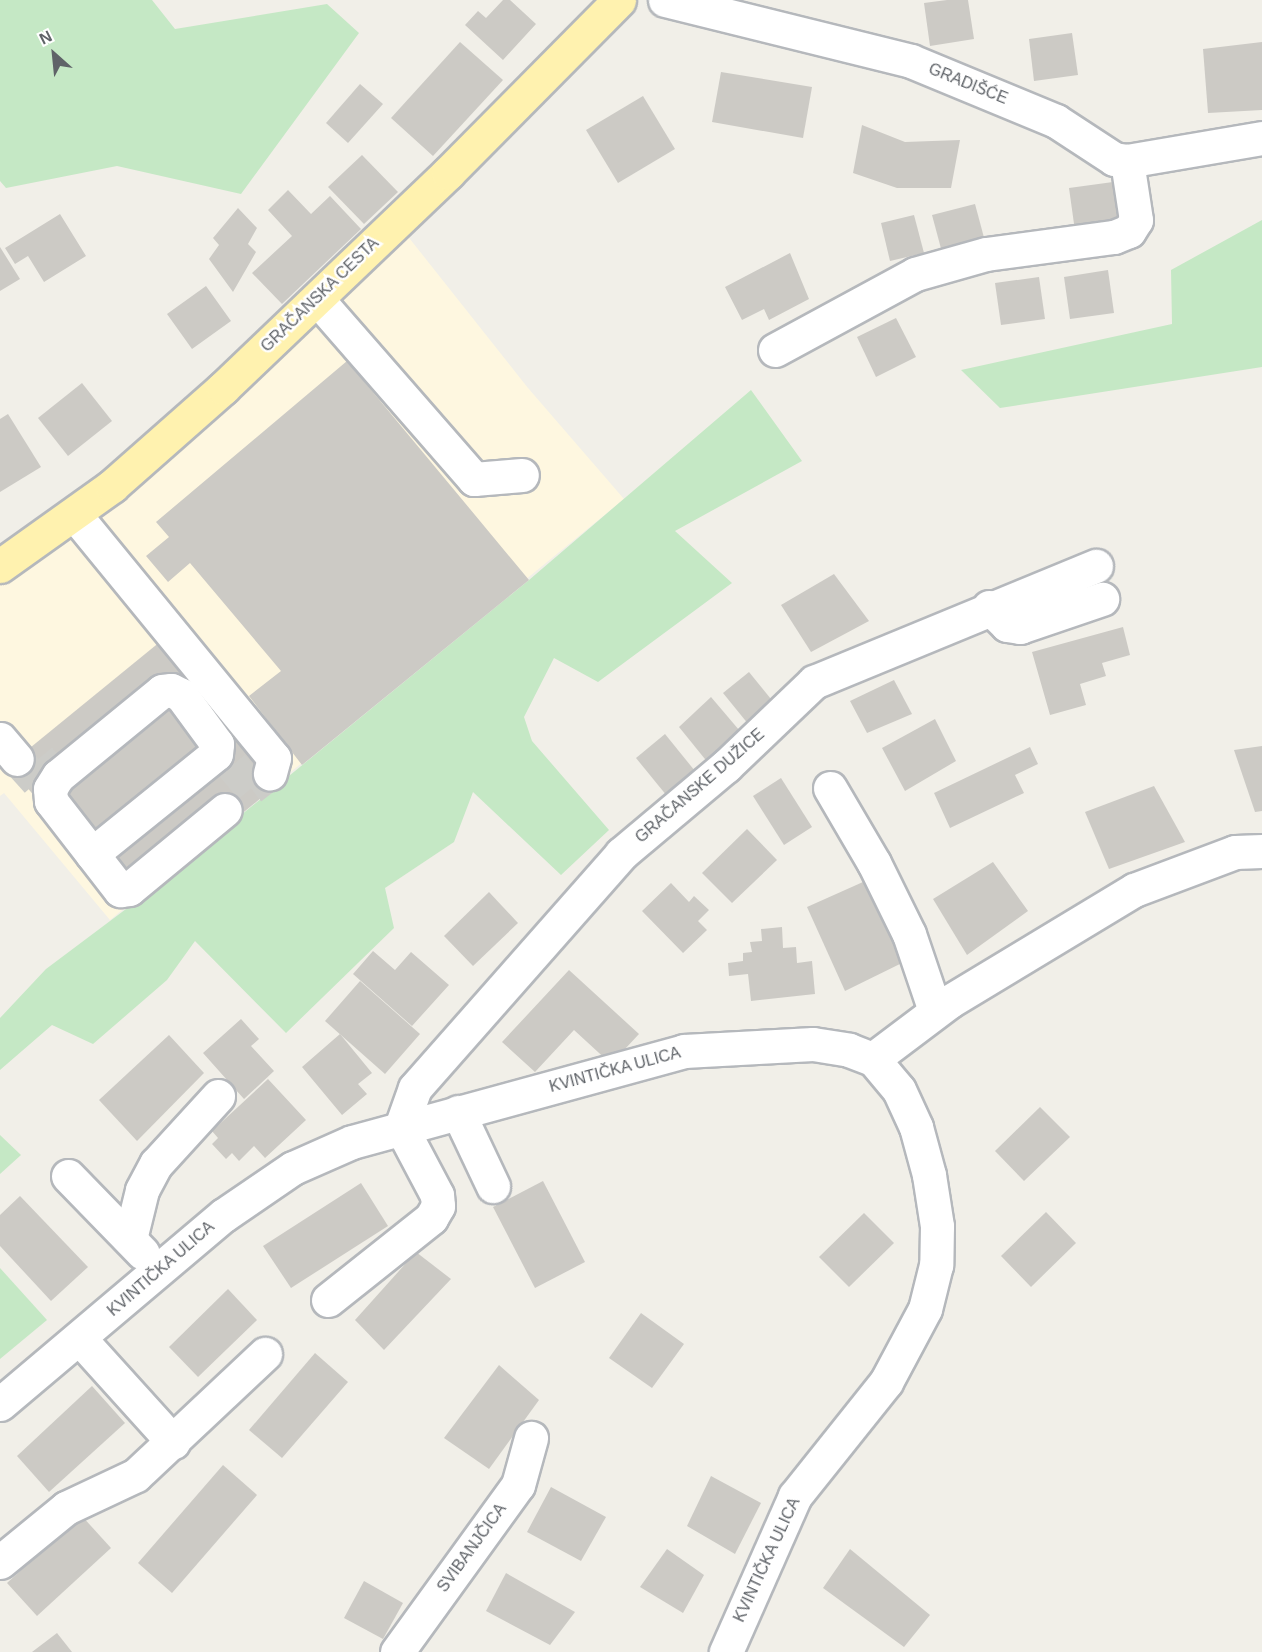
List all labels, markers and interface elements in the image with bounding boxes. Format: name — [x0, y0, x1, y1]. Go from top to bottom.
north arrow — [24, 24, 84, 84]
text: N — [37, 27, 55, 48]
street label: GRADIŠĆE — [926, 59, 1010, 109]
street label: GRAČANSKA CESTA — [257, 234, 383, 356]
street label: GRAČANSKE DUŽICE — [632, 725, 768, 847]
street label: KVINTIČKA ULICA — [547, 1043, 683, 1097]
street label: KVINTIČKA ULICA — [103, 1217, 219, 1321]
street label: KVINTIČKA ULICA — [730, 1494, 804, 1626]
street label: SVIBANJČICA — [433, 1500, 511, 1596]

